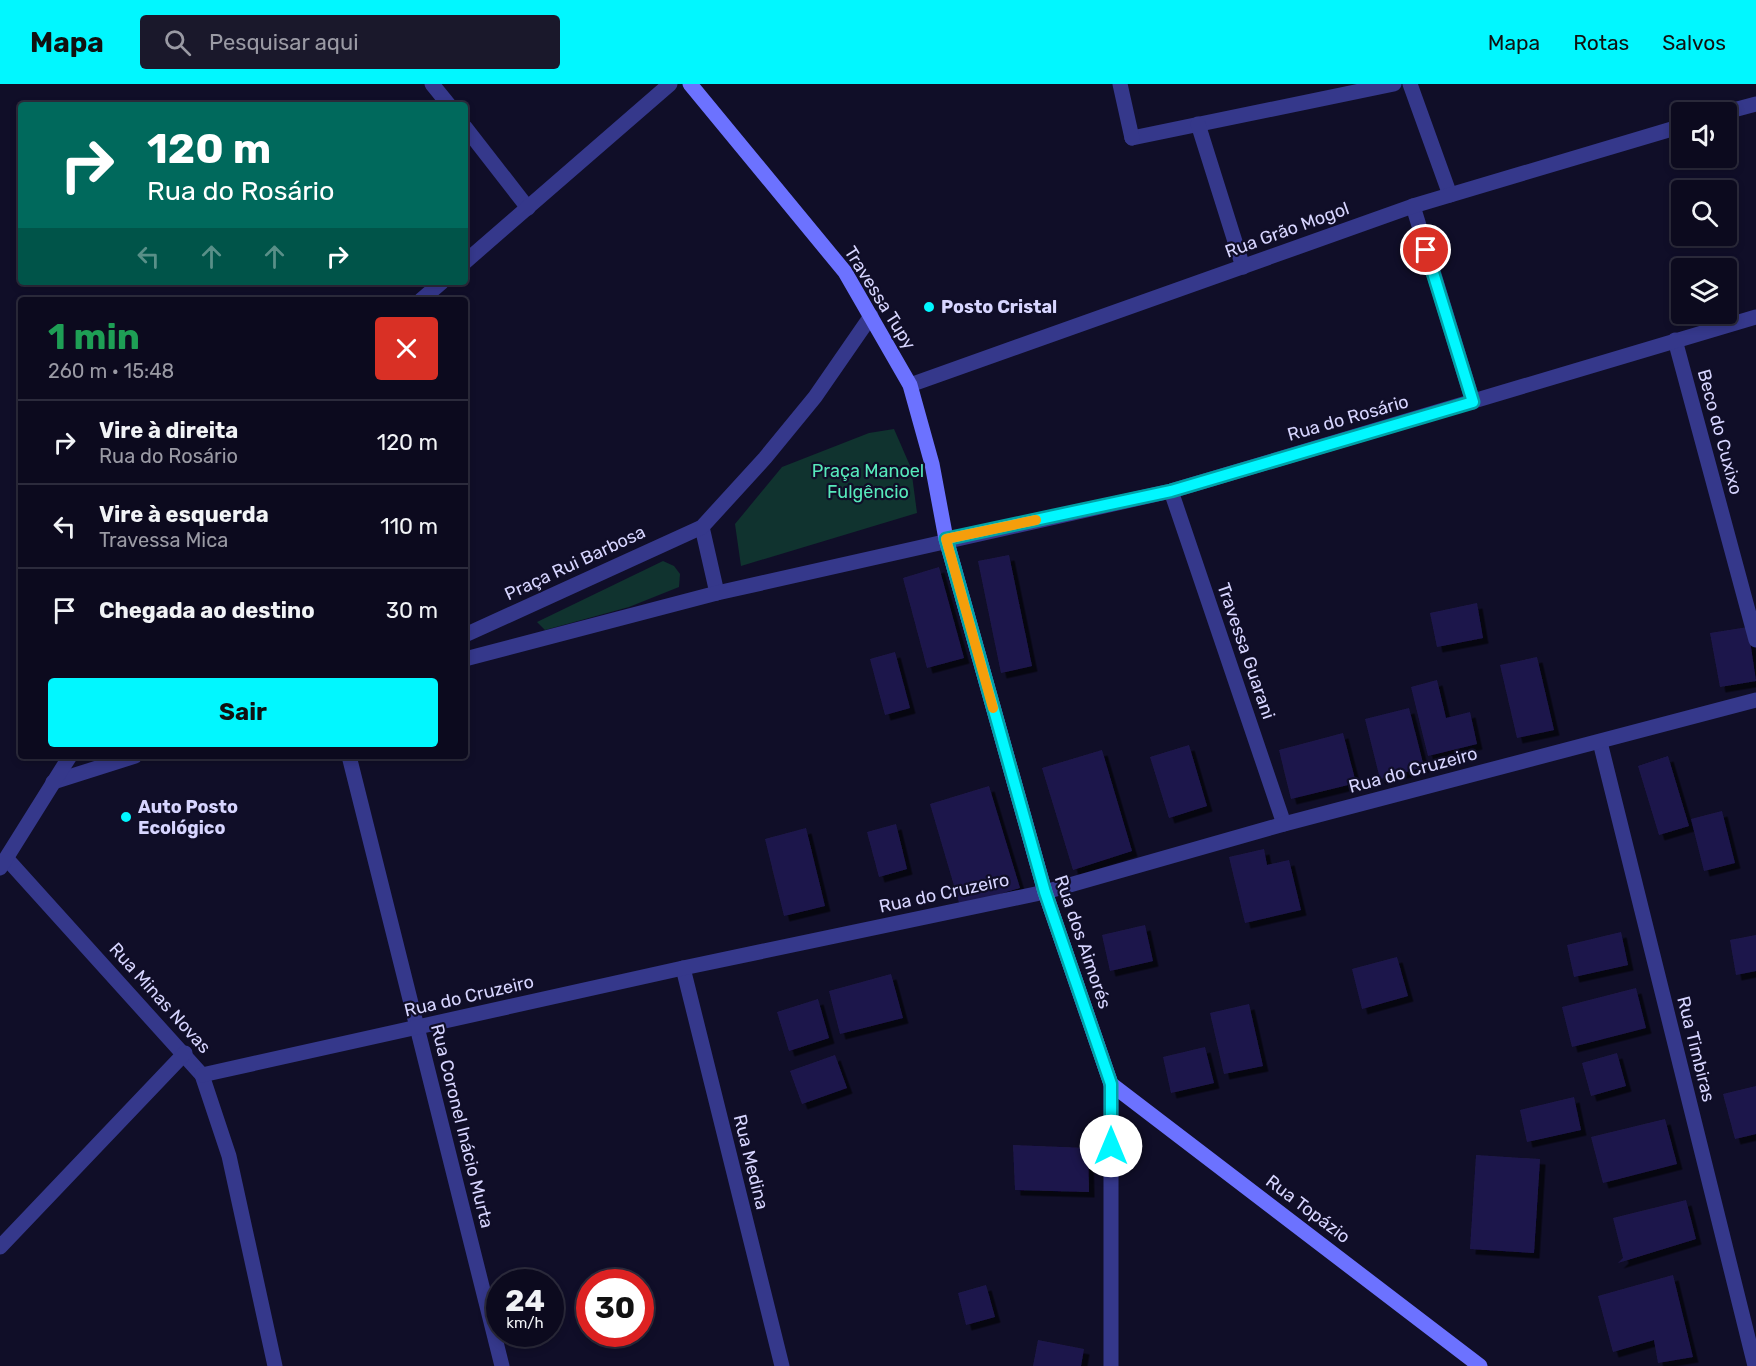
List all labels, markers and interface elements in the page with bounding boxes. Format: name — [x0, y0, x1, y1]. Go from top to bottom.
search box — [140, 15, 560, 69]
text: Mapa — [30, 26, 104, 59]
icon: search — [161, 26, 194, 59]
text: Pesquisar aqui — [209, 29, 359, 56]
text: Mapa — [1488, 30, 1540, 55]
text: Rotas — [1573, 30, 1629, 55]
text: Salvos — [1662, 30, 1726, 55]
map controls — [1671, 102, 1737, 324]
button: sound — [1671, 102, 1737, 168]
text: 120 m — [147, 124, 271, 174]
icon: right — [48, 126, 126, 204]
text: Rua do Rosário — [147, 175, 335, 207]
button: search — [1671, 180, 1737, 246]
street label: Rua Grão Mogol — [1222, 197, 1352, 263]
pin — [1400, 224, 1451, 275]
icon: arrive — [1409, 233, 1442, 266]
icon: left — [132, 240, 165, 273]
icon: ahead — [195, 240, 228, 273]
icon: ahead — [258, 240, 291, 273]
icon: right — [321, 240, 354, 273]
street label: Travessa Tupy — [840, 242, 920, 354]
button: layers — [1671, 258, 1737, 324]
place label: Posto Cristal — [941, 296, 1057, 318]
marker: Posto Cristal — [922, 300, 936, 314]
text: 1 min — [48, 315, 140, 358]
button: close — [375, 317, 438, 380]
text: 260 m · 15:48 — [48, 359, 174, 383]
street label: Beco do Cuxixo — [1693, 367, 1747, 497]
street label: Rua do Rosário — [1285, 390, 1411, 446]
text: Vire à direita — [99, 417, 238, 444]
icon: right — [48, 426, 81, 459]
text: 120 m — [377, 429, 438, 456]
text: Rua do Rosário — [99, 444, 238, 468]
park label: Praça Manoel Fulgêncio — [812, 460, 924, 503]
text: Vire à esquerda — [99, 501, 269, 528]
icon: left — [48, 510, 81, 543]
text: 110 m — [380, 513, 438, 540]
street label: Praça Rui Barbosa — [501, 521, 649, 605]
text: Travessa Mica — [99, 528, 228, 552]
street label: Travessa Guarani — [1212, 580, 1280, 722]
icon: arrive — [48, 594, 81, 627]
text: Chegada ao destino — [99, 597, 315, 624]
text: 30 m — [386, 597, 438, 624]
button: Sair — [48, 678, 438, 747]
street label: Rua do Cruzeiro — [1346, 742, 1480, 798]
place label: Auto Posto Ecológico — [138, 796, 238, 839]
marker: Auto Posto Ecológico — [119, 810, 133, 824]
street label: Rua do Cruzeiro — [877, 868, 1011, 918]
street label: Rua dos Aimorés — [1050, 872, 1116, 1012]
street label: Rua Minas Novas — [105, 938, 215, 1058]
street label: Rua do Cruzeiro — [402, 970, 536, 1022]
street label: Rua Timbiras — [1672, 994, 1720, 1104]
street label: Rua Coronel Inácio Murta — [426, 1022, 498, 1230]
street label: Rua Medina — [729, 1112, 773, 1212]
position arrow — [1079, 1114, 1143, 1178]
street label: Rua Topázio — [1261, 1170, 1355, 1248]
speed limit sign: 30 — [576, 1269, 654, 1347]
text: 24 — [505, 1283, 545, 1319]
text: km/h — [506, 1314, 544, 1332]

